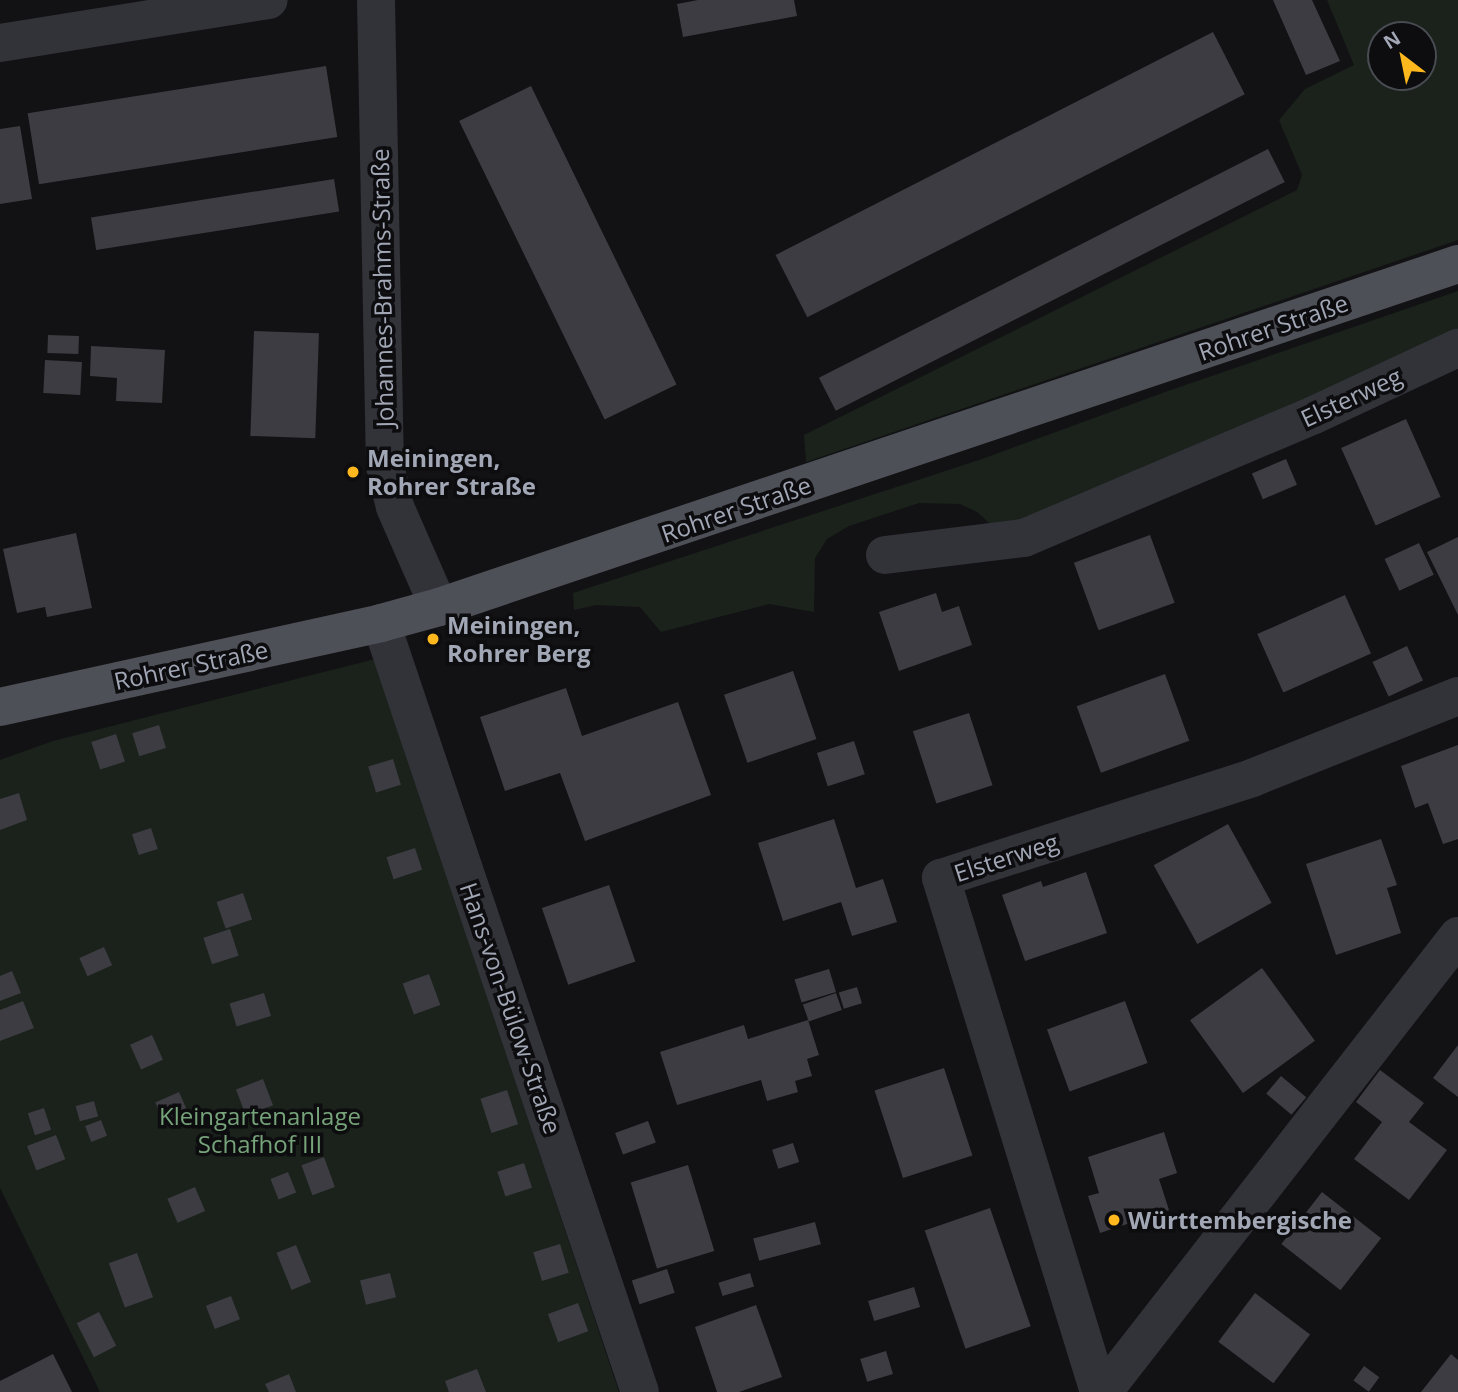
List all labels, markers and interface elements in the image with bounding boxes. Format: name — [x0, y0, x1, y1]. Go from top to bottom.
north arrow — [1367, 21, 1437, 91]
text: N — [1378, 25, 1405, 55]
street label: Johannes-Brahms-Straße — [365, 148, 399, 428]
street label: Rohrer Straße — [1194, 288, 1352, 366]
street label: Elsterweg — [1296, 361, 1406, 433]
place label: Meiningen, Rohrer Straße — [367, 444, 536, 500]
marker: Meiningen, Rohrer Straße — [345, 464, 361, 480]
street label: Rohrer Straße — [657, 470, 815, 548]
place label: Meiningen, Rohrer Berg — [447, 611, 590, 667]
marker: Meiningen, Rohrer Berg — [425, 631, 441, 647]
street label: Rohrer Straße — [111, 635, 271, 695]
street label: Elsterweg — [950, 827, 1062, 887]
street label: Hans-von-Bülow-Straße — [454, 878, 568, 1138]
park label: Kleingartenanlage Schafhof III — [159, 1102, 361, 1158]
place label: Württembergische — [1128, 1206, 1352, 1234]
marker: Württembergische — [1106, 1212, 1122, 1228]

